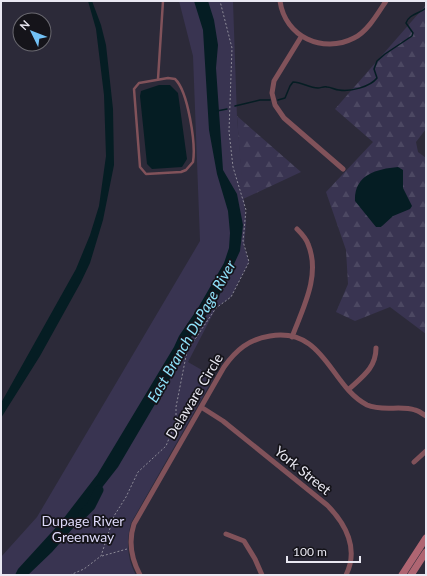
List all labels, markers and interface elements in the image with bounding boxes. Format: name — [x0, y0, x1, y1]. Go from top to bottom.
north arrow — [12, 12, 52, 52]
text: N — [17, 17, 32, 32]
water label: East Branch DuPage River — [143, 256, 239, 405]
street label: Delaware Circle — [162, 350, 226, 442]
street label: York Street — [271, 442, 335, 498]
park label: Dupage River Greenway — [42, 512, 124, 545]
scale bar — [287, 538, 360, 564]
text: 100 m — [293, 544, 327, 559]

